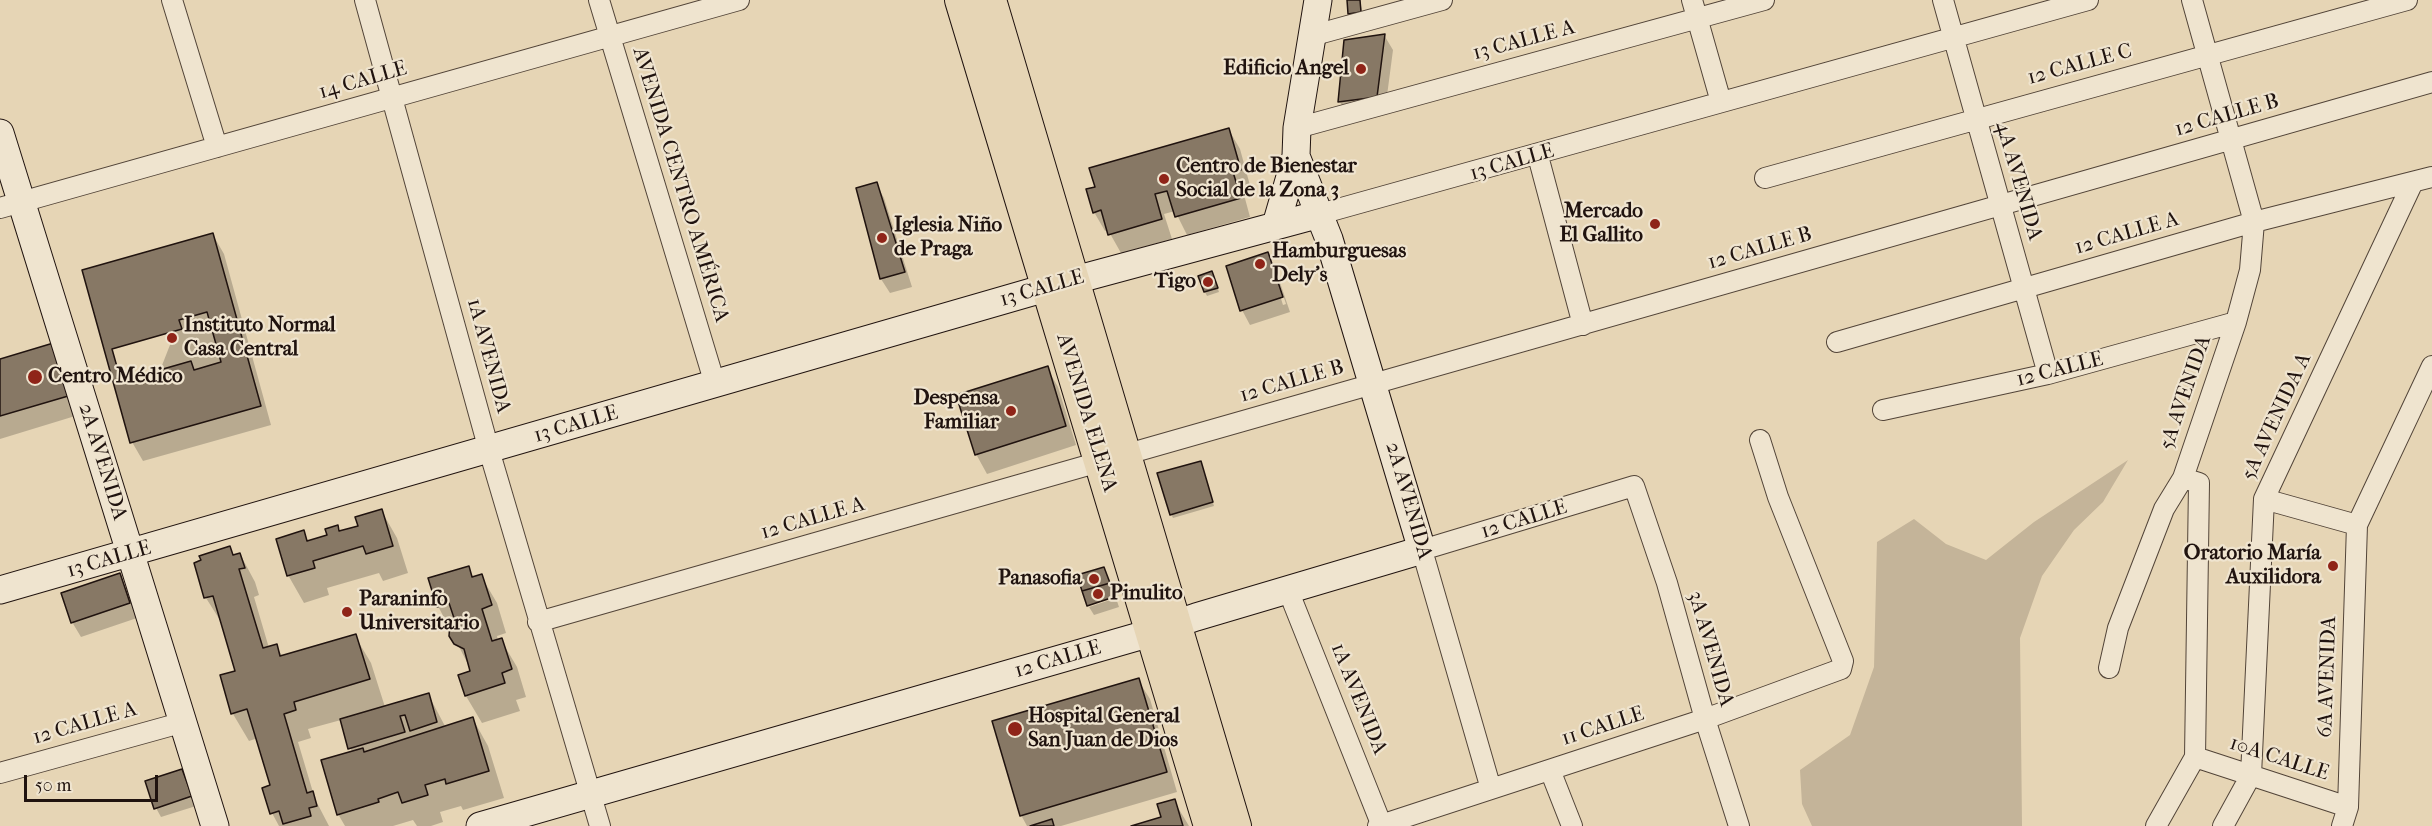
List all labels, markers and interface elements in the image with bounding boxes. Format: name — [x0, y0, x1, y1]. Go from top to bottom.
street label: 13 CALLE A — [1470, 15, 1578, 67]
street label: 12 CALLE C — [2025, 39, 2135, 91]
street label: AVENIDA CENTRO AMÉRICA — [626, 45, 734, 325]
street label: 14 CALLE — [316, 56, 410, 106]
place label: Edificio Angel — [1223, 56, 1349, 82]
marker: Edificio Angel — [1354, 62, 1368, 76]
street label: 12 CALLE B — [2172, 89, 2282, 143]
street label: 4A AVENIDA — [1989, 119, 2047, 243]
street label: 13 CALLE — [1467, 139, 1557, 187]
place label: Centro de Bienestar Social de la Zona 3 — [1176, 154, 1357, 204]
marker: Centro de Bienestar Social de la Zona 3 — [1157, 172, 1171, 186]
place label: Mercado El Gallito — [1559, 199, 1643, 249]
street label: 12 CALLE A — [2072, 207, 2182, 261]
place label: Iglesia Niño de Praga — [894, 213, 1002, 263]
marker: Mercado El Gallito — [1648, 217, 1662, 231]
street label: 12 CALLE B — [1705, 222, 1815, 276]
marker: Iglesia Niño de Praga — [875, 231, 889, 245]
place label: Hamburguesas Dely's — [1272, 239, 1406, 289]
marker: Hamburguesas Dely's — [1253, 257, 1267, 271]
street label: 13 CALLE — [997, 265, 1087, 313]
place label: Tigo — [1154, 269, 1196, 295]
marker: Tigo — [1201, 275, 1215, 289]
street label: 1A AVENIDA — [461, 296, 515, 416]
place label: Instituto Normal Casa Central — [184, 313, 336, 363]
marker: Instituto Normal Casa Central — [165, 331, 179, 345]
street label: AVENIDA ELENA — [1050, 331, 1122, 495]
street label: 5A AVENIDA — [2155, 333, 2217, 453]
street label: 12 CALLE — [2014, 347, 2106, 393]
street label: 5A AVENIDA A — [2237, 349, 2317, 485]
street label: 12 CALLE B — [1237, 355, 1347, 409]
place label: Centro Médico — [48, 364, 183, 390]
marker: Centro Médico — [26, 368, 44, 386]
place label: Despensa Familiar — [913, 386, 999, 436]
street label: 2A AVENIDA — [72, 400, 132, 524]
street label: 13 CALLE — [531, 401, 621, 449]
marker: Despensa Familiar — [1004, 404, 1018, 418]
street label: 2A AVENIDA — [1379, 439, 1437, 563]
street label: 12 CALLE A — [758, 492, 868, 546]
street label: 12 CALLE — [1478, 495, 1570, 545]
street label: 13 CALLE — [64, 536, 154, 584]
place label: Oratorio María Auxilidora — [2184, 541, 2321, 591]
marker: Oratorio María Auxilidora — [2326, 559, 2340, 573]
place label: Panasofia — [998, 566, 1082, 592]
marker: Panasofia — [1087, 572, 1101, 586]
place label: Pinulito — [1110, 581, 1183, 607]
place label: Paraninfo Universitario — [359, 587, 479, 637]
marker: Pinulito — [1091, 587, 1105, 601]
street label: 3A AVENIDA — [1682, 588, 1738, 710]
marker: Paraninfo Universitario — [340, 605, 354, 619]
street label: 6A AVENIDA — [2313, 616, 2343, 738]
street label: 12 CALLE — [1012, 636, 1104, 684]
street label: 1A AVENIDA — [1324, 640, 1392, 758]
street label: 12 CALLE A — [30, 697, 140, 751]
street label: 11 CALLE — [1559, 702, 1647, 752]
place label: Hospital General San Juan de Dios — [1028, 704, 1180, 754]
marker: Hospital General San Juan de Dios — [1006, 720, 1024, 738]
street label: 10A CALLE — [2226, 731, 2332, 787]
scale bar — [27, 763, 160, 801]
text: 50 m — [35, 775, 71, 796]

